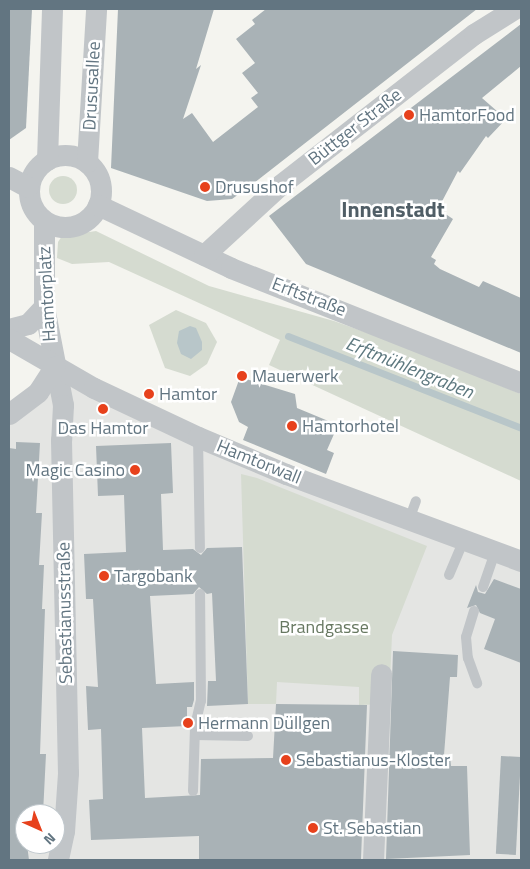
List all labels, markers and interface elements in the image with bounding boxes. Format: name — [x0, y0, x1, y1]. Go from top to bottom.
street label: Drususallee — [79, 41, 105, 131]
street label: Büttger Straße — [304, 84, 406, 170]
place label: HamtorFood — [419, 104, 515, 126]
marker: HamtorFood — [403, 109, 415, 121]
place label: Drusushof — [215, 176, 294, 198]
marker: Drusushof — [199, 181, 211, 193]
district label: Innenstadt — [341, 197, 445, 223]
street label: Hamtorplatz — [34, 246, 60, 342]
street label: Erftstraße — [269, 273, 349, 321]
water label: Erftmühlengraben — [343, 331, 477, 403]
place label: Mauerwerk — [252, 365, 339, 387]
marker: Mauerwerk — [236, 370, 248, 382]
place label: Hamtor — [159, 383, 217, 405]
marker: Hamtor — [143, 388, 155, 400]
marker: Das Hamtor — [97, 403, 109, 415]
place label: Hamtorhotel — [302, 415, 399, 437]
place label: Das Hamtor — [57, 417, 149, 439]
marker: Hamtorhotel — [286, 420, 298, 432]
street label: Hamtorwall — [214, 435, 304, 489]
place label: Magic Casino — [26, 459, 125, 481]
marker: Magic Casino — [129, 464, 141, 476]
street label: Sebastianusstraße — [53, 542, 77, 684]
place label: Targobank — [114, 565, 193, 587]
marker: Targobank — [98, 570, 110, 582]
park label: Brandgasse — [279, 616, 369, 638]
place label: Hermann Düllgen — [198, 712, 330, 734]
marker: Hermann Düllgen — [182, 717, 194, 729]
place label: Sebastianus-Kloster — [296, 749, 450, 771]
marker: Sebastianus-Kloster — [280, 754, 292, 766]
north arrow — [15, 804, 65, 854]
place label: St. Sebastian — [323, 817, 421, 839]
marker: St. Sebastian — [307, 822, 319, 834]
text: N — [39, 829, 61, 850]

